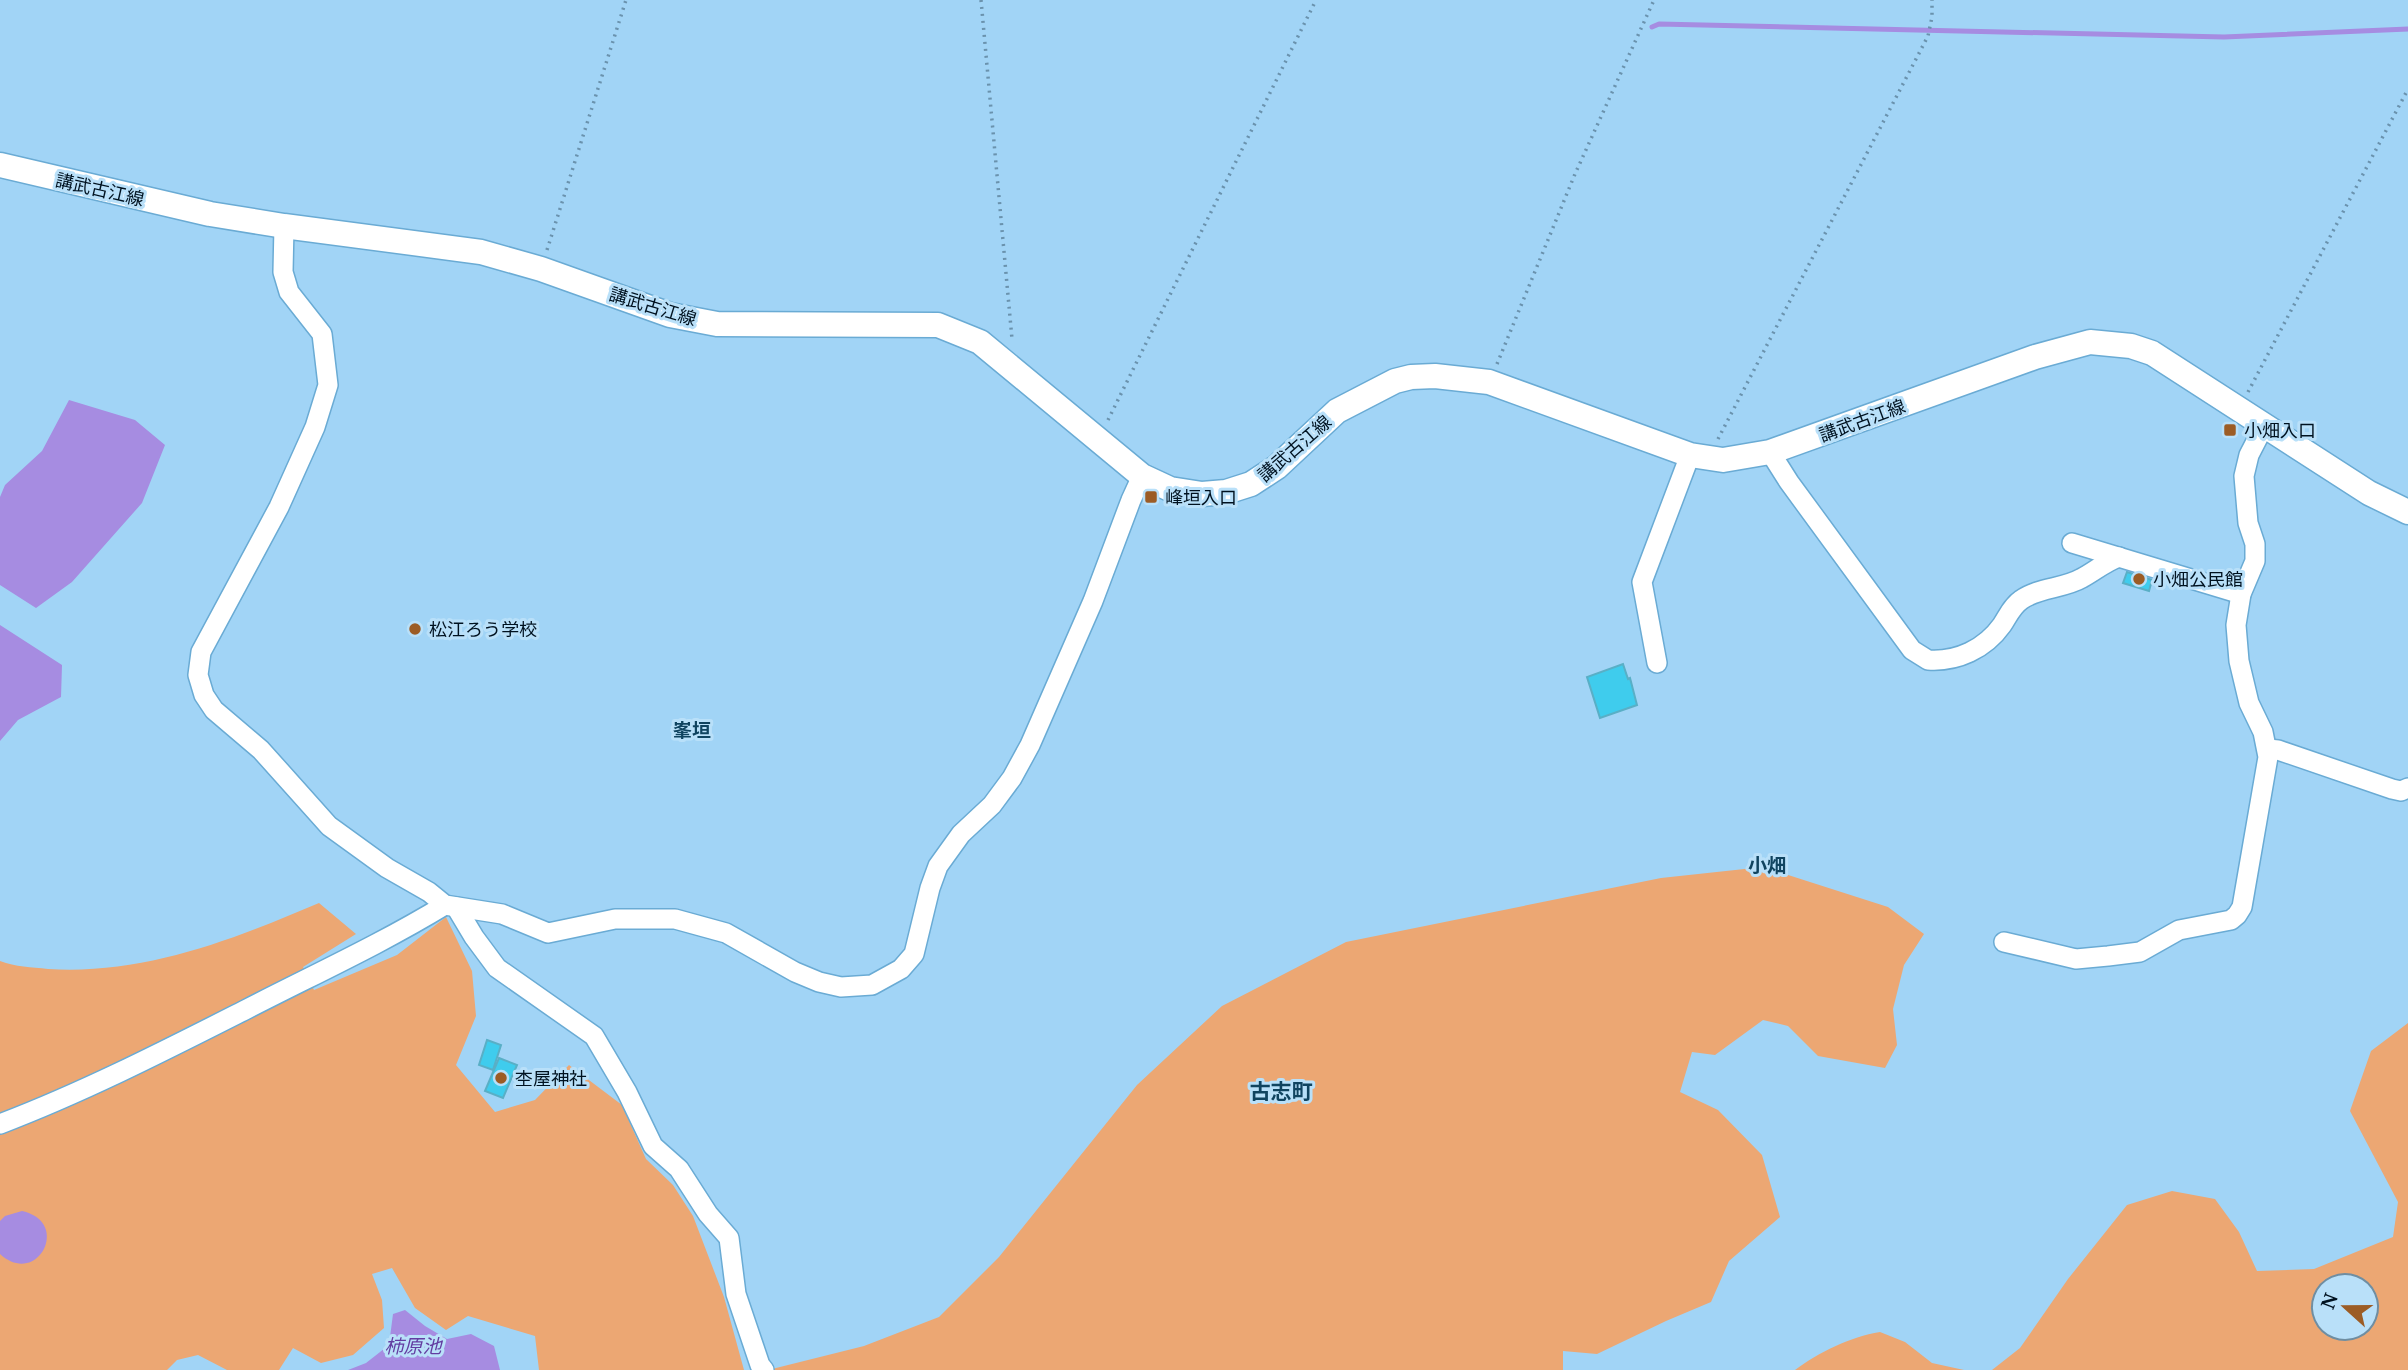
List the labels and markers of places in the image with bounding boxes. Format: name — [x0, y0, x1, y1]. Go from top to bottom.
place label: 小畑入口 — [2244, 418, 2316, 442]
marker: 小畑入口 — [2222, 422, 2238, 438]
place label: 峰垣入口 — [1165, 485, 1237, 509]
marker: 峰垣入口 — [1143, 489, 1159, 505]
place label: 小畑公民館 — [2153, 567, 2243, 591]
marker: 小畑公民館 — [2131, 571, 2147, 587]
place label: 松江ろう学校 — [429, 617, 537, 641]
marker: 松江ろう学校 — [407, 621, 423, 637]
place label: 杢屋神社 — [515, 1066, 587, 1090]
marker: 杢屋神社 — [493, 1070, 509, 1086]

